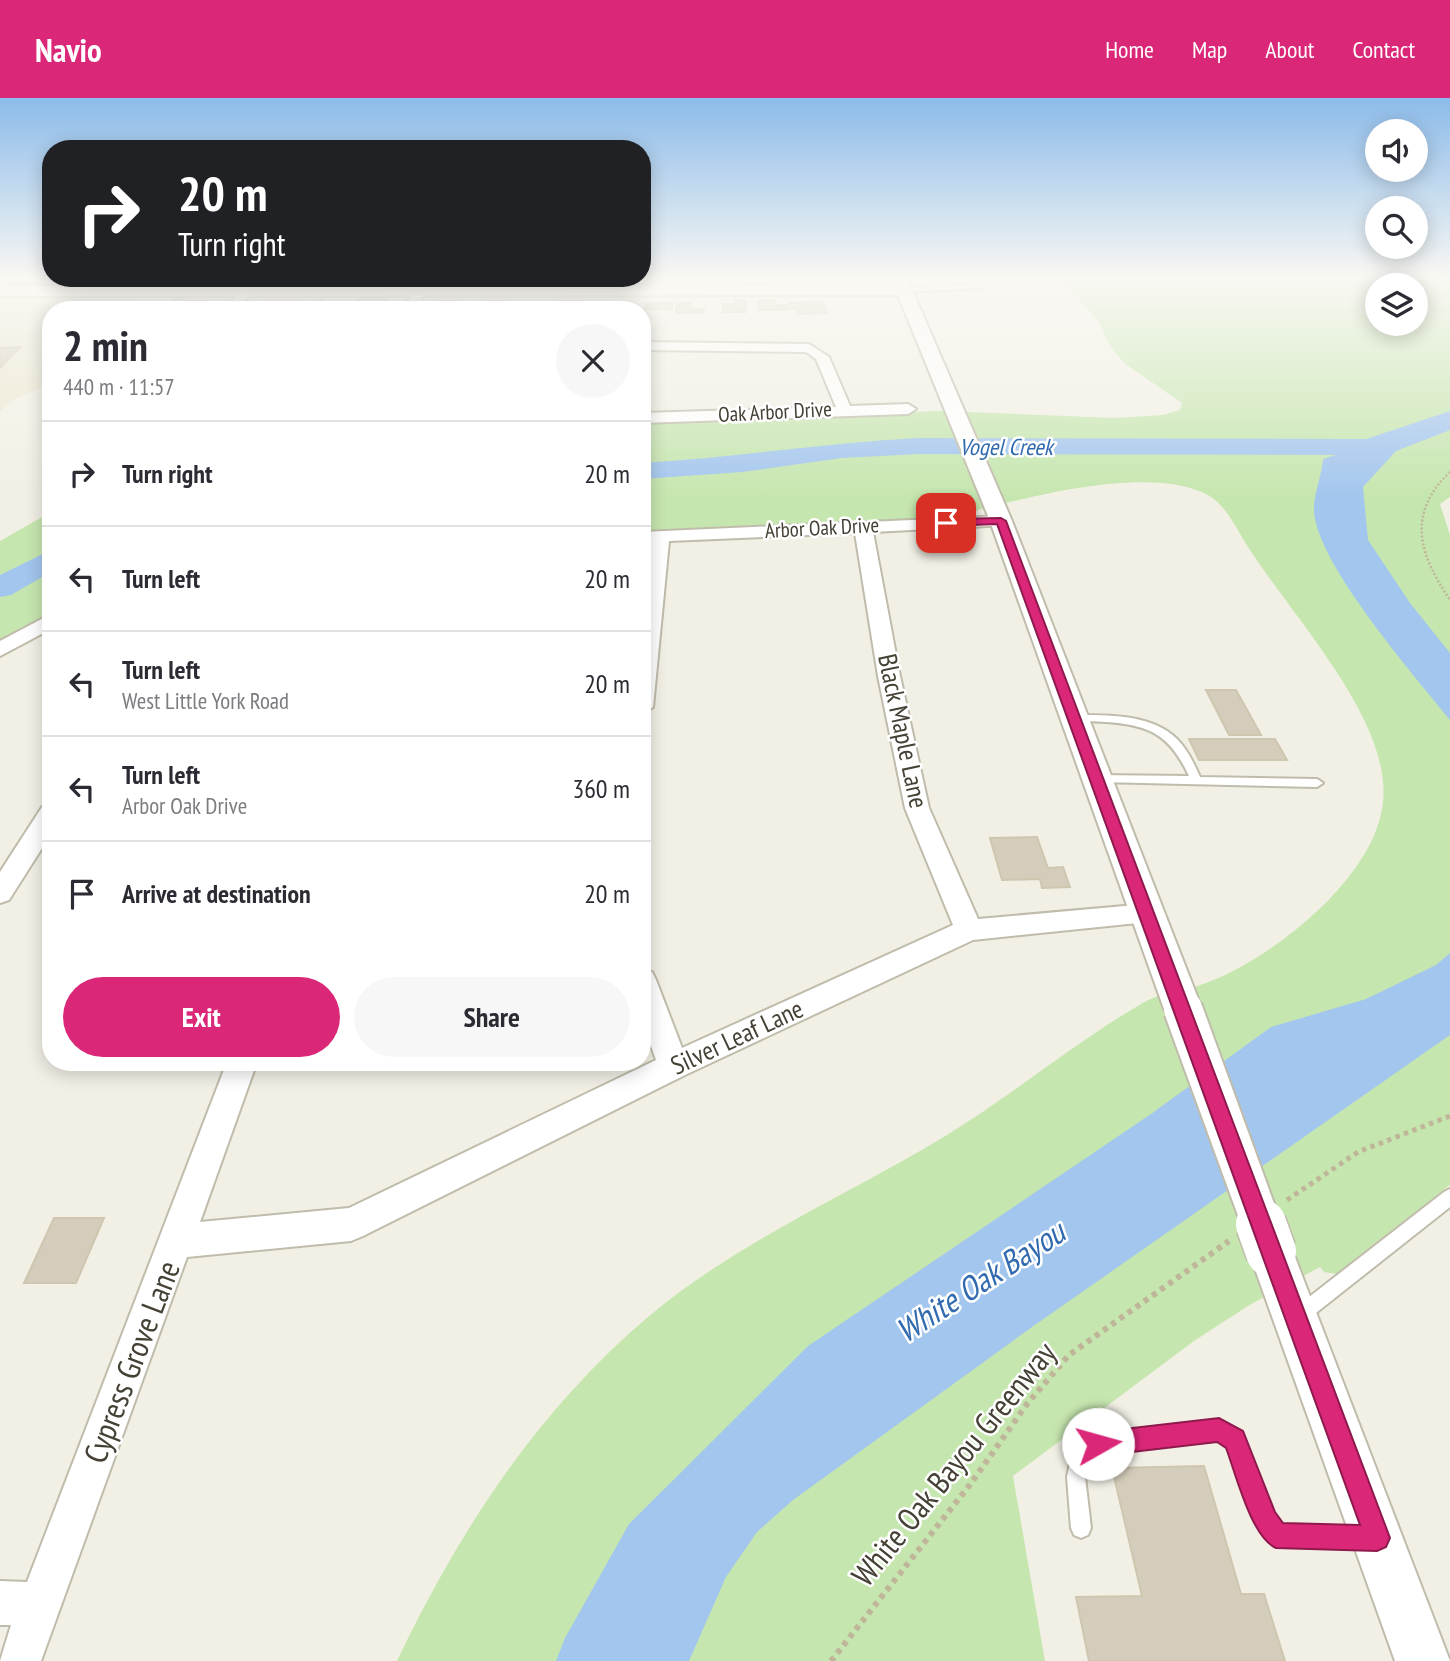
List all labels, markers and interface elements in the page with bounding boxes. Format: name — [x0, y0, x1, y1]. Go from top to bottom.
text: Navio — [35, 28, 102, 71]
text: Home — [1105, 34, 1154, 65]
text: Map — [1192, 34, 1227, 65]
text: About — [1265, 34, 1314, 65]
text: Contact — [1352, 34, 1415, 65]
map controls — [1365, 119, 1428, 336]
button: sound — [1365, 119, 1428, 182]
text: 20 m — [178, 161, 267, 225]
icon: right — [63, 168, 154, 259]
button: search — [1365, 196, 1428, 259]
text: Turn right — [178, 223, 286, 265]
button: layers — [1365, 273, 1428, 336]
text: 2 min — [63, 318, 148, 373]
button: close — [556, 324, 630, 398]
text: 440 m · 11:57 — [63, 372, 175, 401]
street label: Oak Arbor Drive — [717, 395, 832, 428]
water label: Vogel Creek — [959, 432, 1056, 461]
icon: right — [63, 455, 101, 493]
text: Turn right — [122, 457, 213, 490]
text: 20 m — [584, 457, 630, 490]
pin — [916, 493, 976, 553]
icon: arrive — [927, 504, 965, 542]
street label: Arbor Oak Drive — [764, 511, 880, 544]
icon: left — [63, 560, 101, 598]
text: Turn left — [122, 562, 200, 595]
text: 20 m — [584, 562, 630, 595]
street label: Black Maple Lane — [871, 651, 936, 811]
text: Turn left — [122, 653, 200, 686]
icon: left — [63, 665, 101, 703]
text: 20 m — [584, 667, 630, 700]
text: West Little York Road — [122, 686, 289, 715]
text: Turn left — [122, 758, 200, 791]
icon: left — [63, 770, 101, 808]
text: 360 m — [572, 772, 630, 805]
text: Arbor Oak Drive — [122, 791, 247, 820]
icon: arrive — [63, 875, 101, 913]
text: Arrive at destination — [122, 877, 311, 910]
text: 20 m — [584, 877, 630, 910]
button: Exit — [63, 977, 340, 1057]
button: Share — [354, 977, 630, 1057]
street label: Silver Leaf Lane — [665, 992, 808, 1082]
water label: White Oak Bayou — [887, 1208, 1075, 1351]
street label: Cypress Grove Lane — [73, 1255, 189, 1469]
street label: White Oak Bayou Greenway — [842, 1333, 1065, 1594]
position arrow — [1061, 1407, 1135, 1481]

